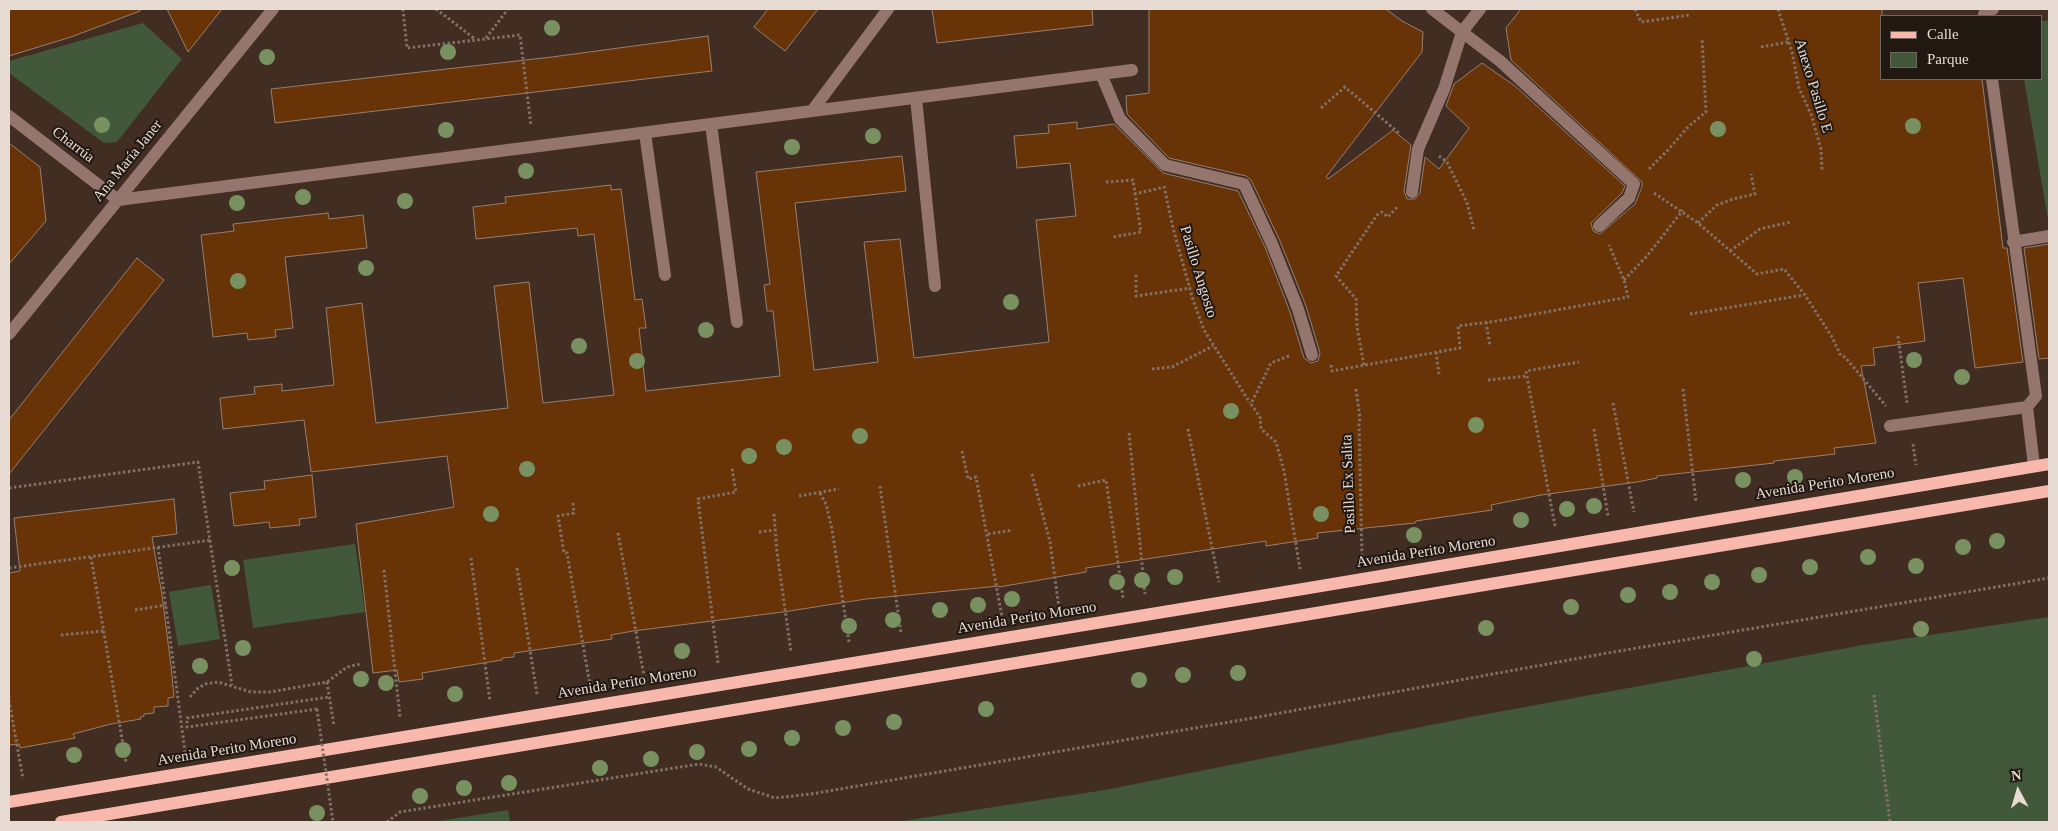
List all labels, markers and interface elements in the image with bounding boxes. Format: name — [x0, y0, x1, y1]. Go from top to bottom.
legend — [1880, 15, 2043, 80]
text: Calle — [1927, 26, 1959, 42]
street label: Anexo Pasillo E — [1790, 37, 1836, 135]
text: Parque — [1927, 51, 1969, 67]
street label: Ana María Janer — [90, 116, 166, 206]
street label: Charrúa — [48, 123, 98, 167]
street label: Pasillo Angosto — [1175, 224, 1221, 320]
street label: Pasillo Ex Salita — [1338, 434, 1360, 534]
street label: Avenida Perito Moreno — [1754, 464, 1896, 504]
street label: Avenida Perito Moreno — [1355, 532, 1497, 572]
street label: Avenida Perito Moreno — [956, 598, 1098, 638]
street label: Avenida Perito Moreno — [556, 663, 698, 703]
street label: Avenida Perito Moreno — [156, 730, 298, 770]
north arrow — [1993, 766, 2043, 816]
text: N — [2011, 768, 2022, 784]

